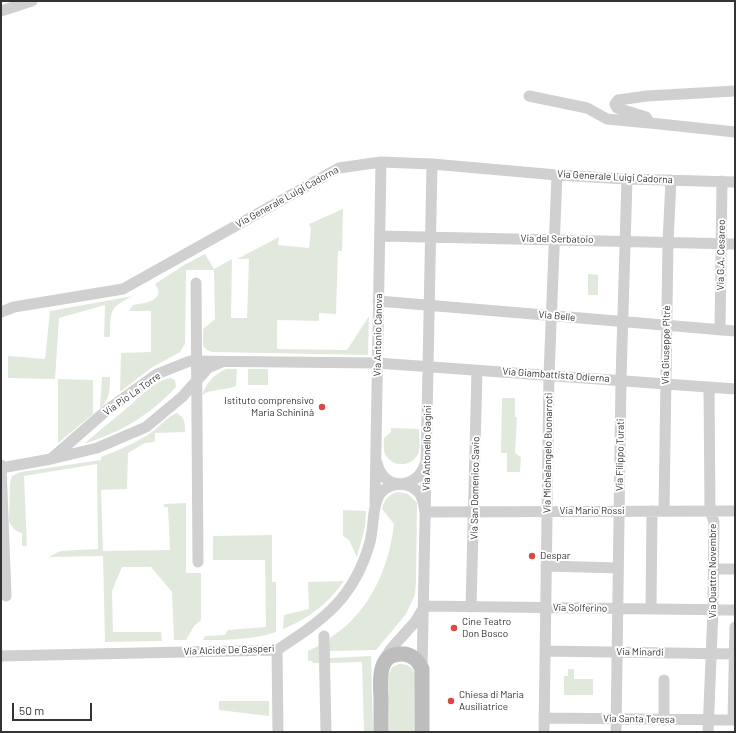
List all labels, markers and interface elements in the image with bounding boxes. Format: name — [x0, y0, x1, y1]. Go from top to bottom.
street label: Via Generale Luigi Cadorna — [234, 164, 340, 230]
street label: Via Generale Luigi Cadorna — [557, 168, 673, 186]
street label: Via G.A. Cesareo — [714, 219, 728, 291]
street label: Via del Serbatoio — [520, 232, 594, 246]
street label: Via Antonio Canova — [371, 294, 385, 376]
street label: Via Giuseppe Pitrè — [659, 305, 673, 385]
street label: Via Belle — [538, 308, 576, 324]
street label: Via Giambattista Odierna — [502, 365, 610, 385]
street label: Via Pio La Torre — [101, 370, 163, 418]
street label: Via Michelangelo Buonarroti — [541, 393, 555, 513]
place label: Istituto comprensivo Maria Schininà — [224, 395, 314, 418]
marker: Istituto comprensivo Maria Schininà — [317, 402, 327, 412]
street label: Via Antonello Gagini — [420, 405, 434, 491]
street label: Via Filippo Turati — [613, 419, 627, 491]
street label: Via San Domenico Savio — [468, 436, 482, 540]
street label: Via Mario Rossi — [559, 505, 625, 517]
street label: Via Quattro Novembre — [707, 524, 719, 618]
place label: Despar — [540, 550, 570, 562]
marker: Despar — [527, 551, 537, 561]
street label: Via Solferino — [553, 602, 607, 614]
place label: Cine Teatro Don Bosco — [462, 616, 511, 640]
marker: Cine Teatro Don Bosco — [449, 623, 459, 633]
street label: Via Alcide De Gasperi — [183, 642, 275, 658]
street label: Via Minardi — [616, 646, 664, 658]
place label: Chiesa di Maria Ausiliatrice — [459, 689, 524, 712]
scale bar — [14, 695, 94, 721]
marker: Chiesa di Maria Ausiliatrice — [446, 696, 456, 706]
text: 50 m — [19, 703, 44, 717]
street label: Via Santa Teresa — [603, 712, 675, 726]

